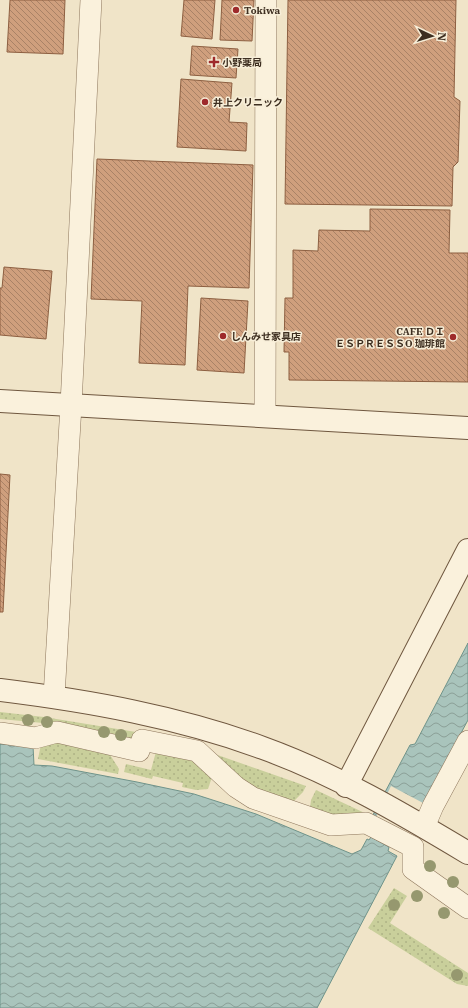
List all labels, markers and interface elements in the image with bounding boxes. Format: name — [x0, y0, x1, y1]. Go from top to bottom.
place label: Tokiwa — [244, 4, 281, 17]
marker: Tokiwa — [231, 5, 241, 15]
north arrow — [412, 16, 452, 56]
text: N — [435, 32, 449, 42]
place label: 小野薬局 — [222, 56, 262, 69]
marker: 小野薬局 — [209, 57, 219, 67]
place label: 井上クリニック — [213, 96, 283, 109]
marker: 井上クリニック — [200, 97, 210, 107]
place label: CAFE ＤＩ ＥＳＰＲＥＳＳO 珈琲館 — [335, 325, 445, 350]
place label: しんみせ家具店 — [231, 330, 301, 343]
marker: しんみせ家具店 — [218, 331, 228, 341]
marker: CAFE ＤＩ ＥＳＰＲＥＳＳO 珈琲館 — [448, 332, 458, 342]

